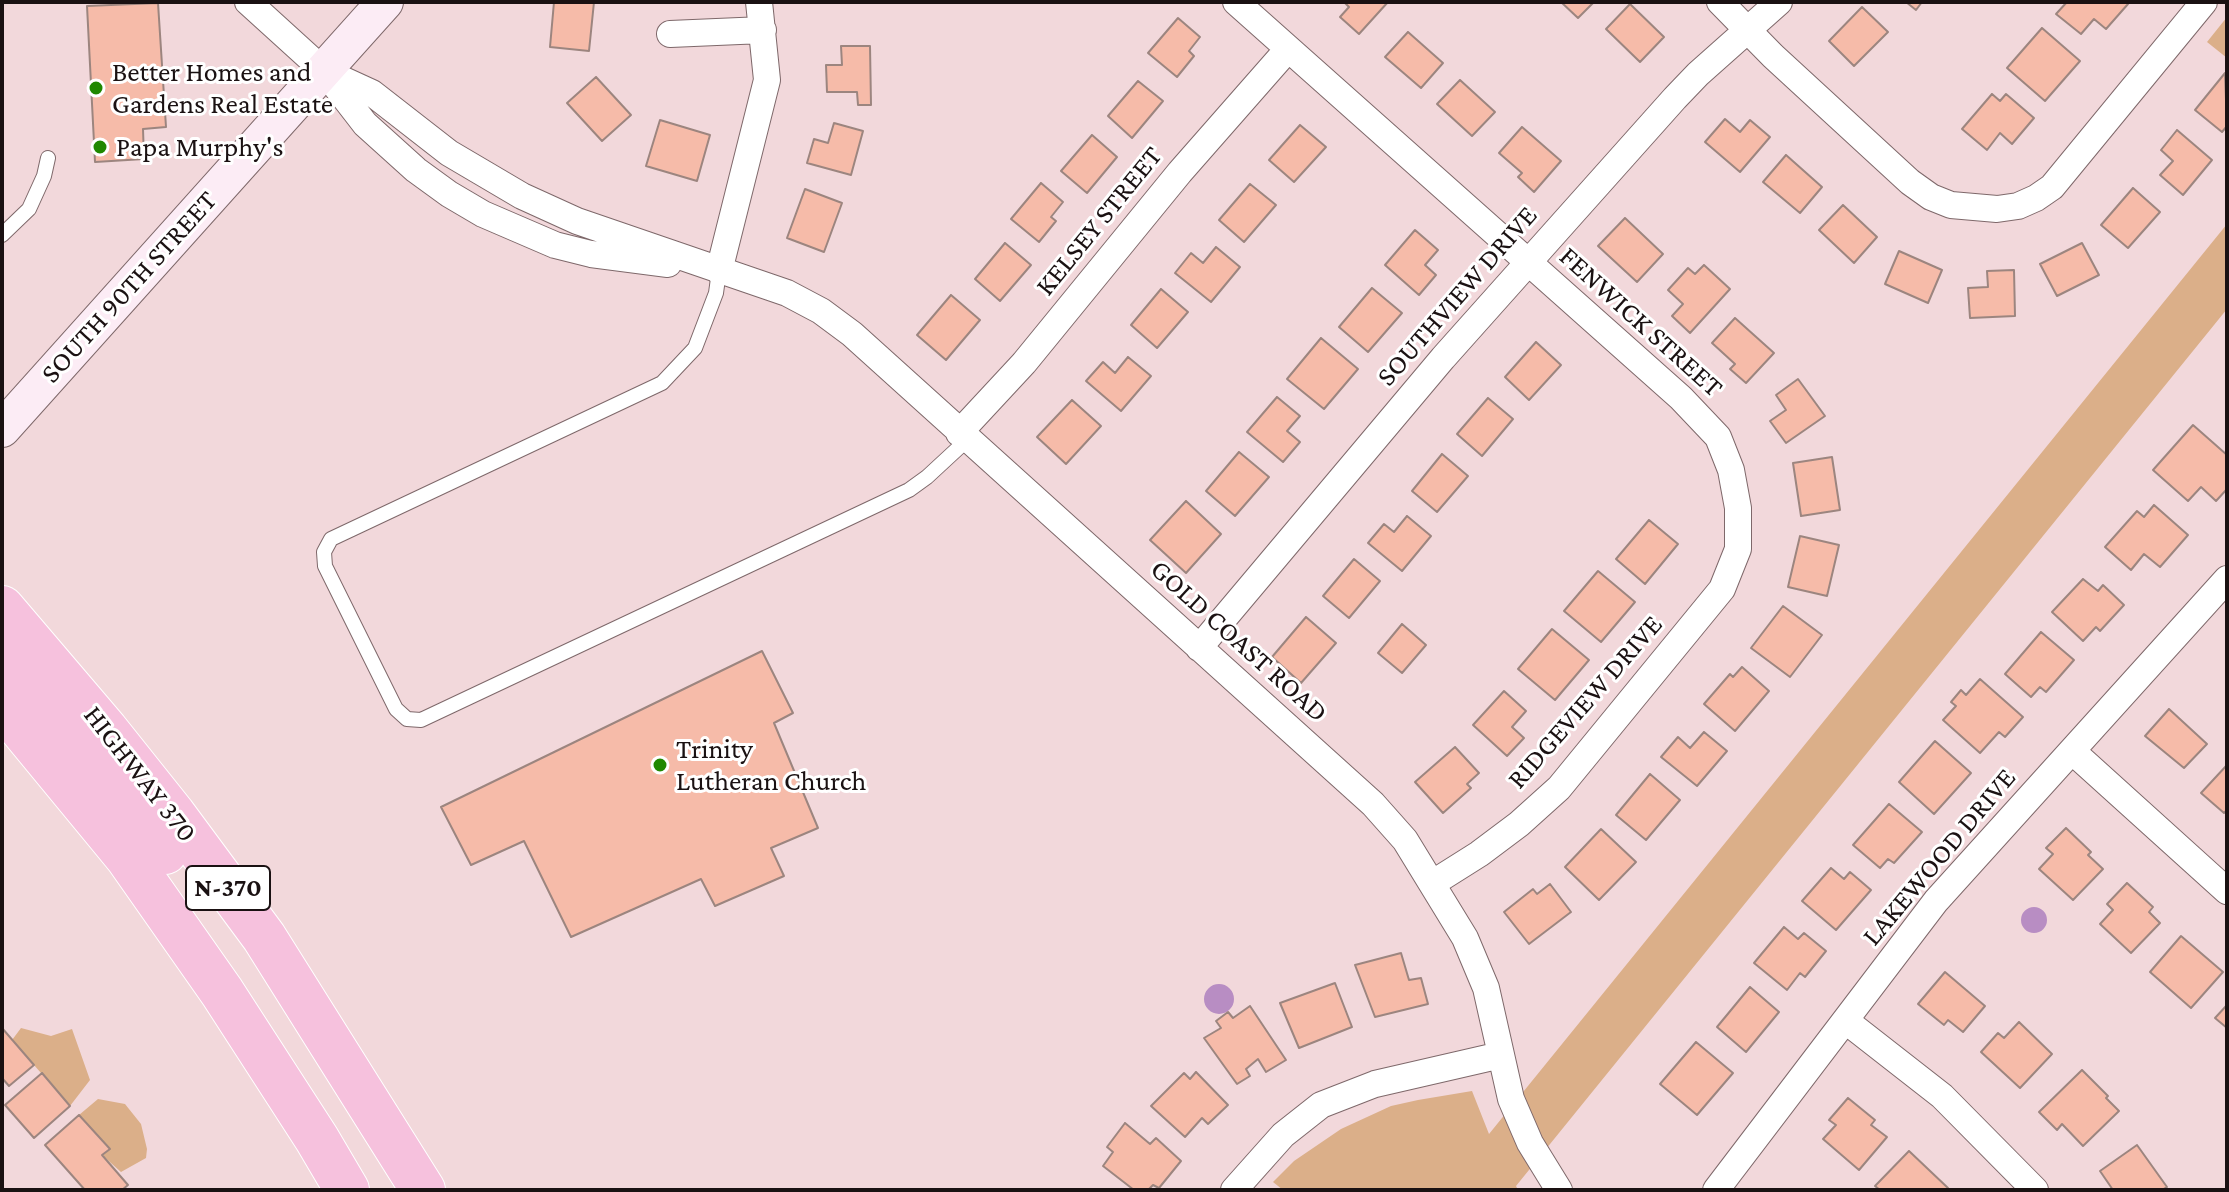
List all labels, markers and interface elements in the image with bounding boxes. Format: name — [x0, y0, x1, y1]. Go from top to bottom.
place label: Better Homes and Gardens Real Estate — [112, 55, 333, 121]
marker: Better Homes and Gardens Real Estate — [87, 79, 105, 97]
place label: Papa Murphy's — [116, 130, 284, 164]
marker: Papa Murphy's — [91, 138, 109, 156]
street label: KELSEY STREET — [1029, 140, 1169, 302]
street label: SOUTH 90TH STREET — [34, 184, 224, 390]
street label: SOUTHVIEW DRIVE — [1370, 199, 1544, 393]
street label: FENWICK STREET — [1552, 240, 1730, 404]
street label: GOLD COAST ROAD — [1143, 553, 1335, 729]
street label: RIDGEVIEW DRIVE — [1500, 608, 1670, 796]
street label: HIGHWAY 370 — [76, 699, 204, 849]
place label: Trinity Lutheran Church — [676, 732, 866, 798]
marker: Trinity Lutheran Church — [651, 756, 669, 774]
street label: LAKEWOOD DRIVE — [1855, 761, 2023, 953]
road number: N-370 — [186, 866, 270, 910]

